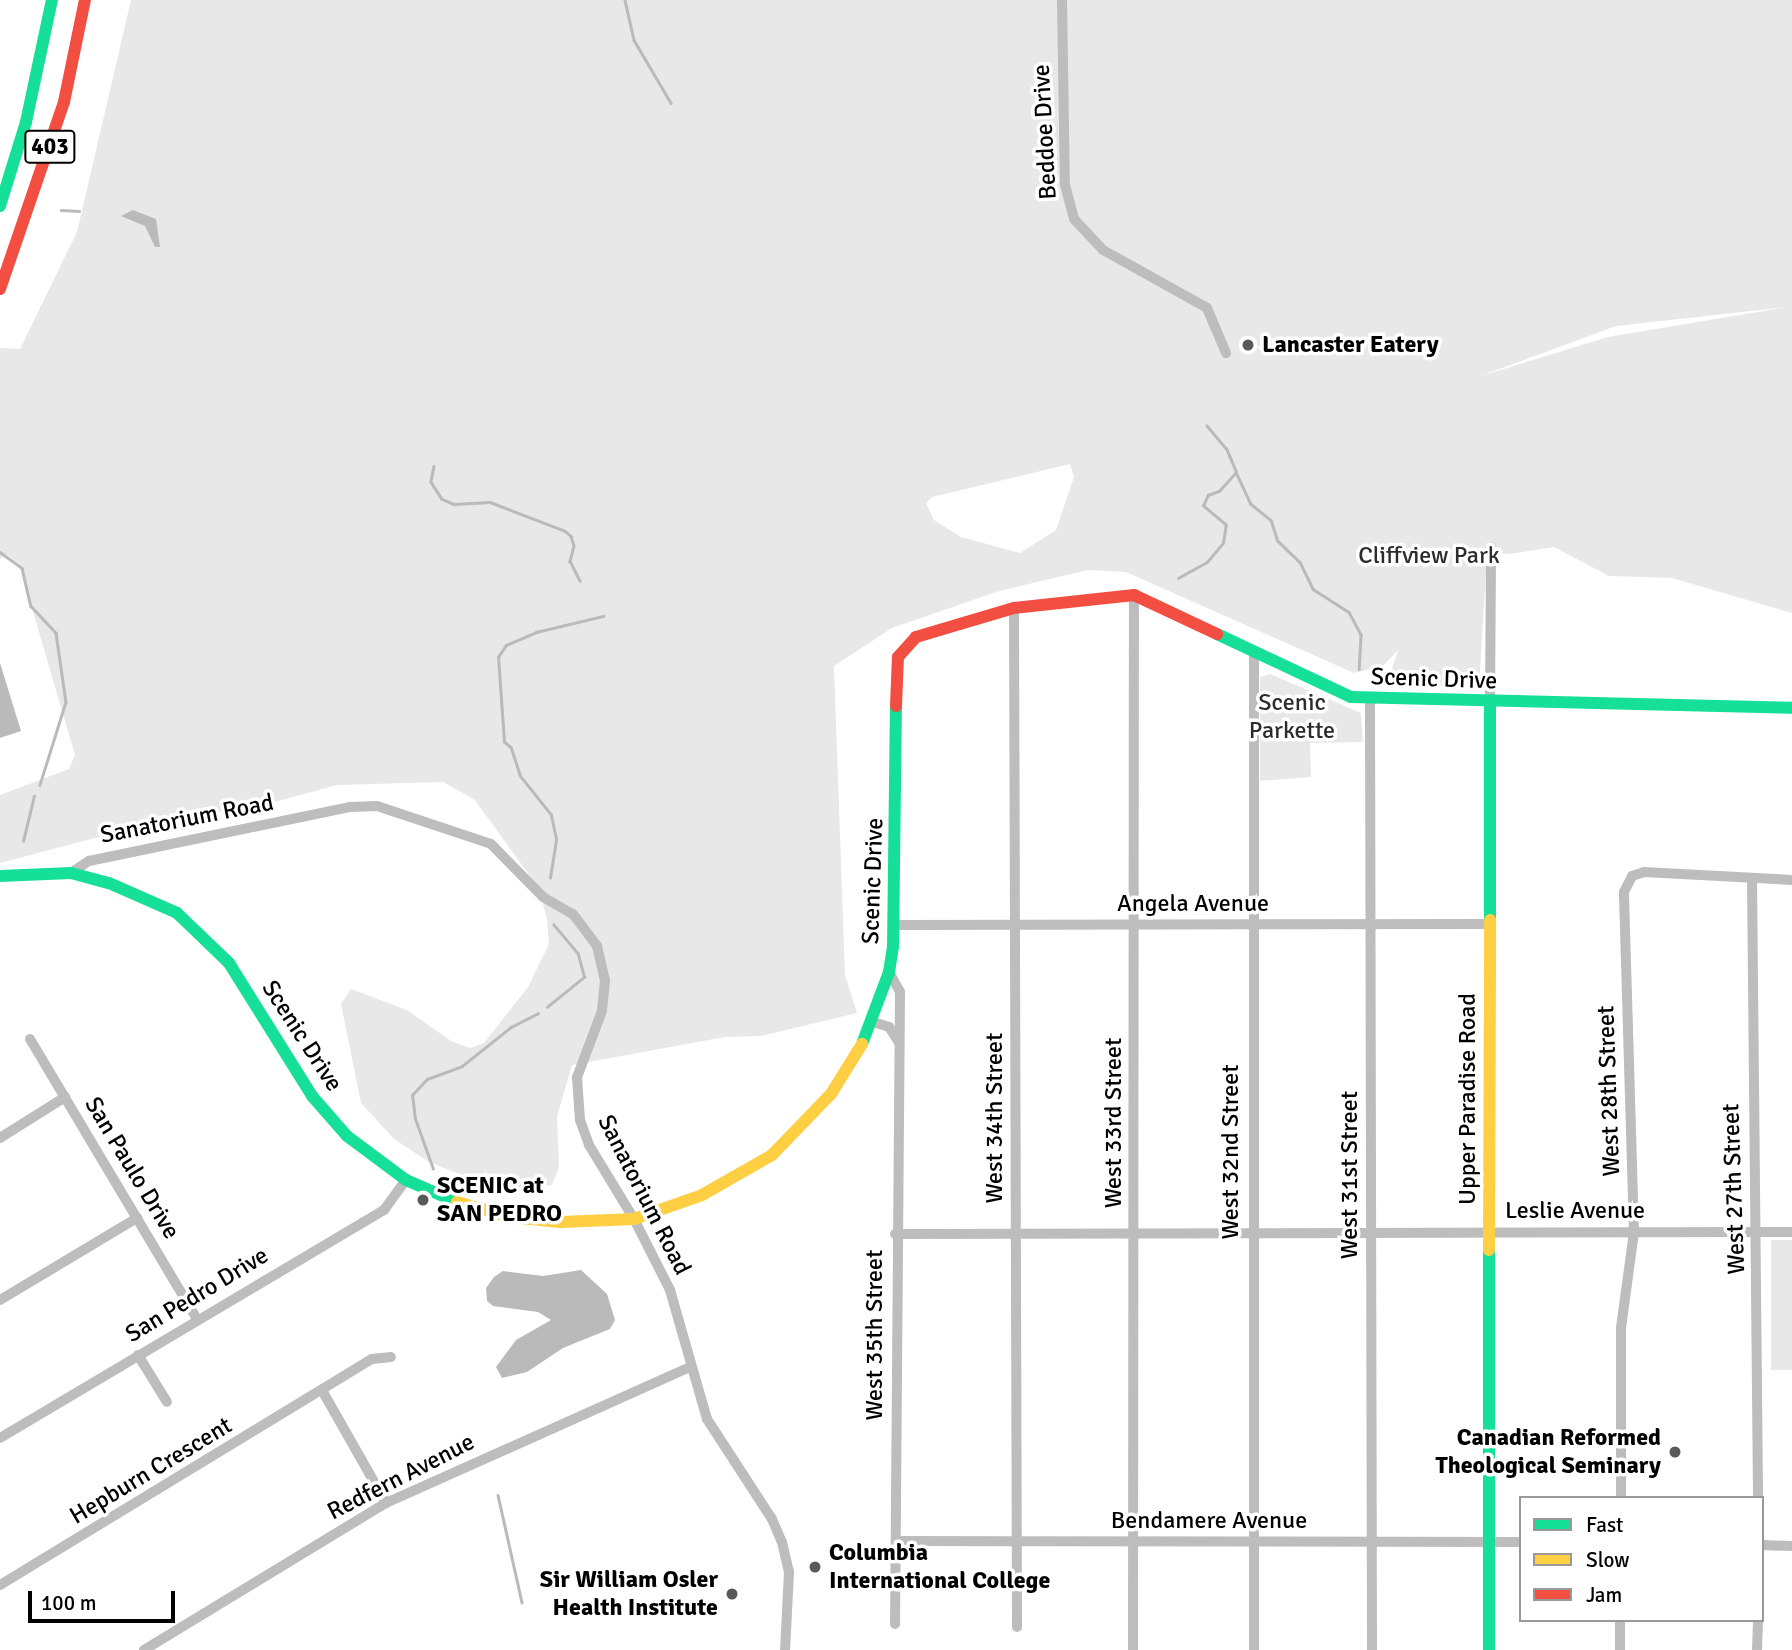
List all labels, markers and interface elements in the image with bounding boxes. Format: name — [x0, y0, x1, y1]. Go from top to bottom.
street label: Beddoe Drive — [1027, 64, 1063, 200]
road number: 403 — [24, 128, 76, 166]
place label: Lancaster Eatery — [1262, 331, 1439, 359]
marker: Lancaster Eatery — [1240, 337, 1256, 353]
park label: Cliffview Park — [1358, 542, 1500, 570]
street label: Scenic Drive — [1370, 662, 1498, 696]
park label: Scenic Parkette — [1249, 689, 1335, 745]
street label: Sanatorium Road — [98, 788, 276, 850]
street label: Scenic Drive — [856, 817, 890, 945]
street label: Angela Avenue — [1117, 890, 1269, 918]
street label: Scenic Drive — [256, 975, 348, 1097]
street label: Upper Paradise Road — [1454, 993, 1482, 1205]
street label: West 28th Street — [1592, 1005, 1626, 1177]
street label: West 34th Street — [981, 1033, 1009, 1203]
street label: West 33rd Street — [1100, 1038, 1128, 1208]
street label: West 32nd Street — [1217, 1064, 1245, 1240]
street label: West 31st Street — [1336, 1091, 1364, 1259]
street label: San Paulo Drive — [78, 1092, 186, 1244]
street label: West 27th Street — [1717, 1103, 1751, 1275]
street label: Sanatorium Road — [591, 1110, 697, 1280]
place label: SCENIC at SAN PEDRO — [437, 1172, 562, 1228]
marker: SCENIC at SAN PEDRO — [415, 1192, 431, 1208]
street label: Leslie Avenue — [1505, 1197, 1645, 1225]
street label: San Pedro Drive — [120, 1241, 274, 1349]
street label: West 35th Street — [861, 1250, 889, 1420]
street label: Hepburn Crescent — [65, 1411, 237, 1531]
place label: Canadian Reformed Theological Seminary — [1435, 1424, 1661, 1480]
street label: Redfern Avenue — [323, 1428, 479, 1526]
marker: Canadian Reformed Theological Seminary — [1667, 1444, 1683, 1460]
legend — [1519, 1496, 1764, 1622]
street label: Bendamere Avenue — [1111, 1507, 1307, 1535]
text: Fast — [1586, 1512, 1623, 1538]
place label: Columbia International College — [829, 1539, 1050, 1595]
text: Slow — [1586, 1547, 1630, 1573]
marker: Columbia International College — [807, 1559, 823, 1575]
place label: Sir William Osler Health Institute — [540, 1566, 718, 1622]
scale bar — [32, 1576, 178, 1620]
text: Jam — [1586, 1582, 1622, 1608]
marker: Sir William Osler Health Institute — [724, 1586, 740, 1602]
text: 100 m — [41, 1590, 96, 1616]

